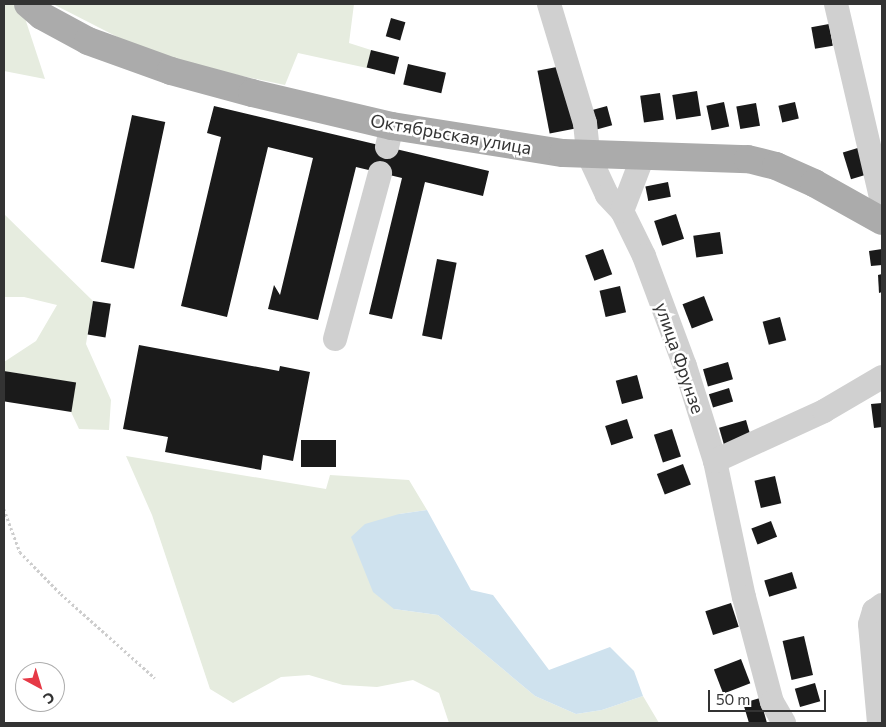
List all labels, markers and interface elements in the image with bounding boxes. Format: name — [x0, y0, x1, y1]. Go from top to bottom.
street label: Октябрьская улица — [369, 109, 533, 159]
street label: улица Фрунзе — [651, 300, 709, 416]
north arrow — [15, 662, 65, 712]
scale bar — [711, 680, 828, 712]
text: С — [40, 689, 58, 708]
text: 50 m — [716, 690, 750, 708]

